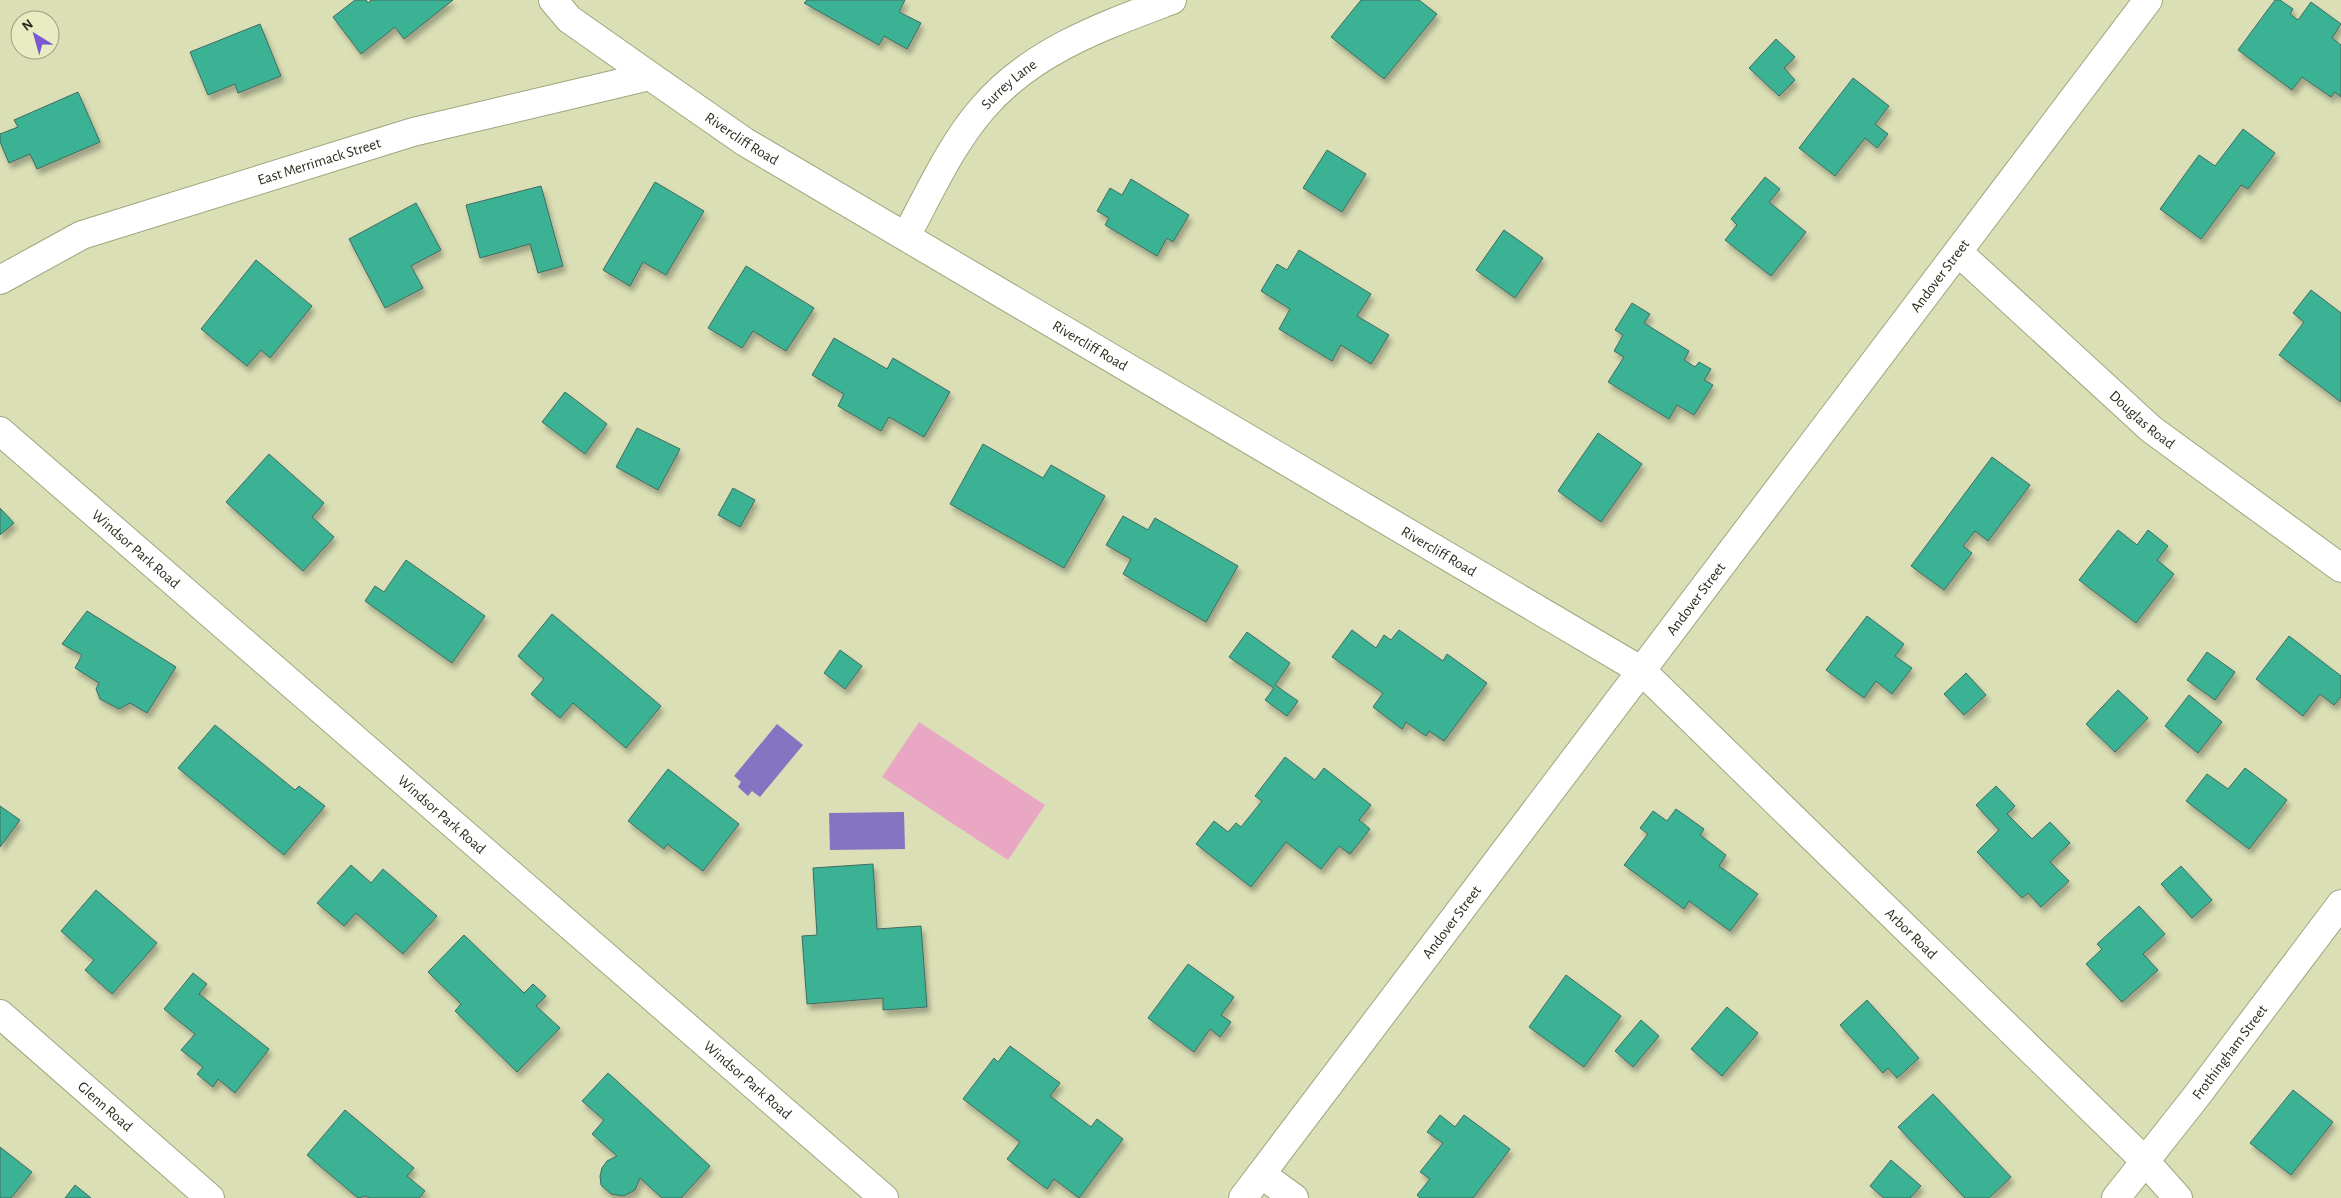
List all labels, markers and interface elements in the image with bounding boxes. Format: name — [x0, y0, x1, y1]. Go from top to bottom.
north arrow — [10, 10, 60, 60]
text: N — [20, 17, 36, 34]
street label: Surrey Lane — [978, 56, 1039, 112]
street label: Rivercliff Road — [702, 109, 782, 168]
street label: East Merrimack Street — [256, 135, 383, 187]
street label: Andover Street — [1908, 236, 1972, 315]
street label: Rivercliff Road — [1050, 318, 1130, 374]
street label: Douglas Road — [2107, 388, 2178, 451]
street label: Windsor Park Road — [89, 507, 183, 591]
street label: Rivercliff Road — [1399, 523, 1479, 579]
street label: Andover Street — [1663, 559, 1728, 638]
street label: Windsor Park Road — [395, 772, 489, 857]
street label: Andover Street — [1419, 883, 1484, 961]
street label: Arbor Road — [1883, 905, 1940, 962]
street label: Frothingham Street — [2189, 1002, 2270, 1102]
street label: Windsor Park Road — [701, 1038, 795, 1122]
street label: Glenn Road — [75, 1078, 136, 1134]

